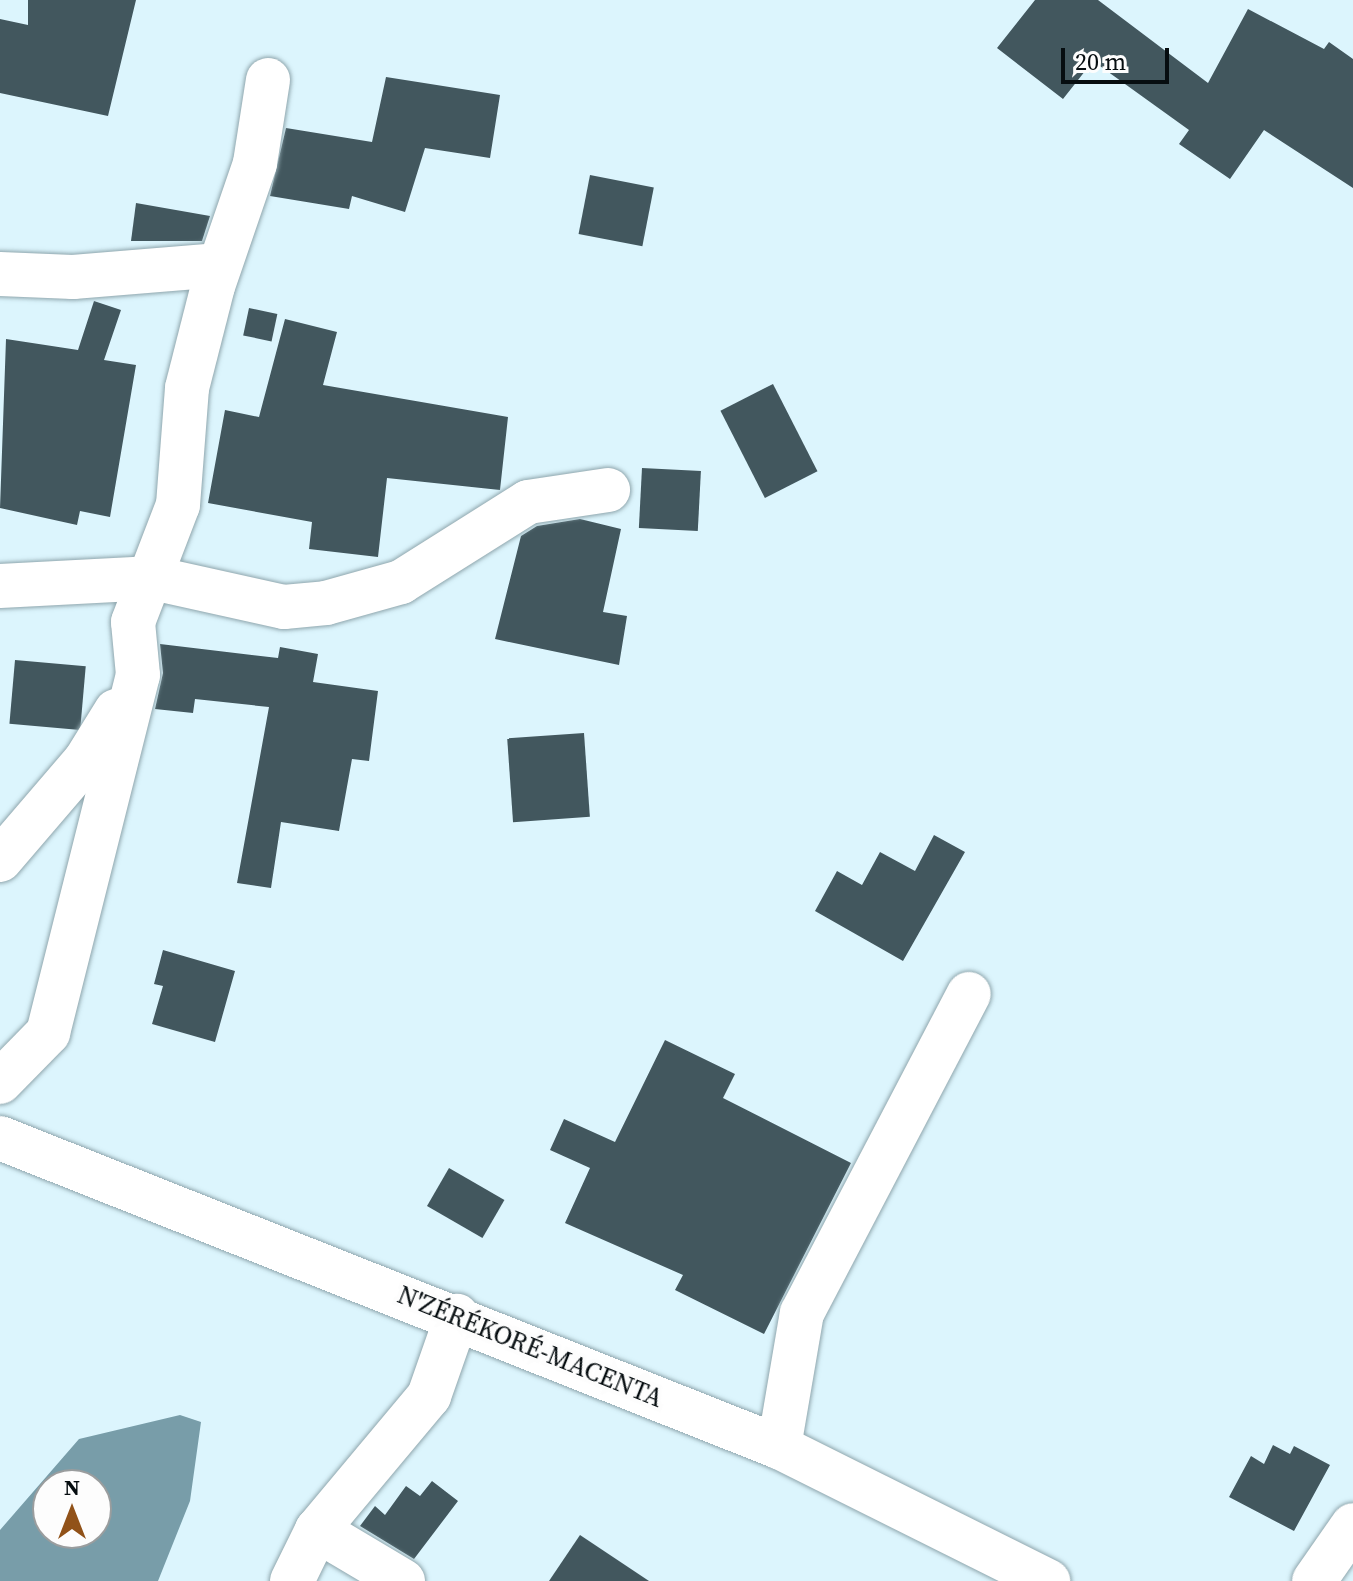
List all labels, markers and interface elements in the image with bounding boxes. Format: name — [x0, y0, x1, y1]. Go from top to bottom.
scale bar — [1065, 32, 1173, 82]
text: 20 m — [1075, 45, 1126, 78]
street label: N'ZÉRÉKORÉ-MACENTA — [393, 1279, 667, 1415]
north arrow — [32, 1469, 112, 1549]
text: N — [64, 1472, 80, 1502]

